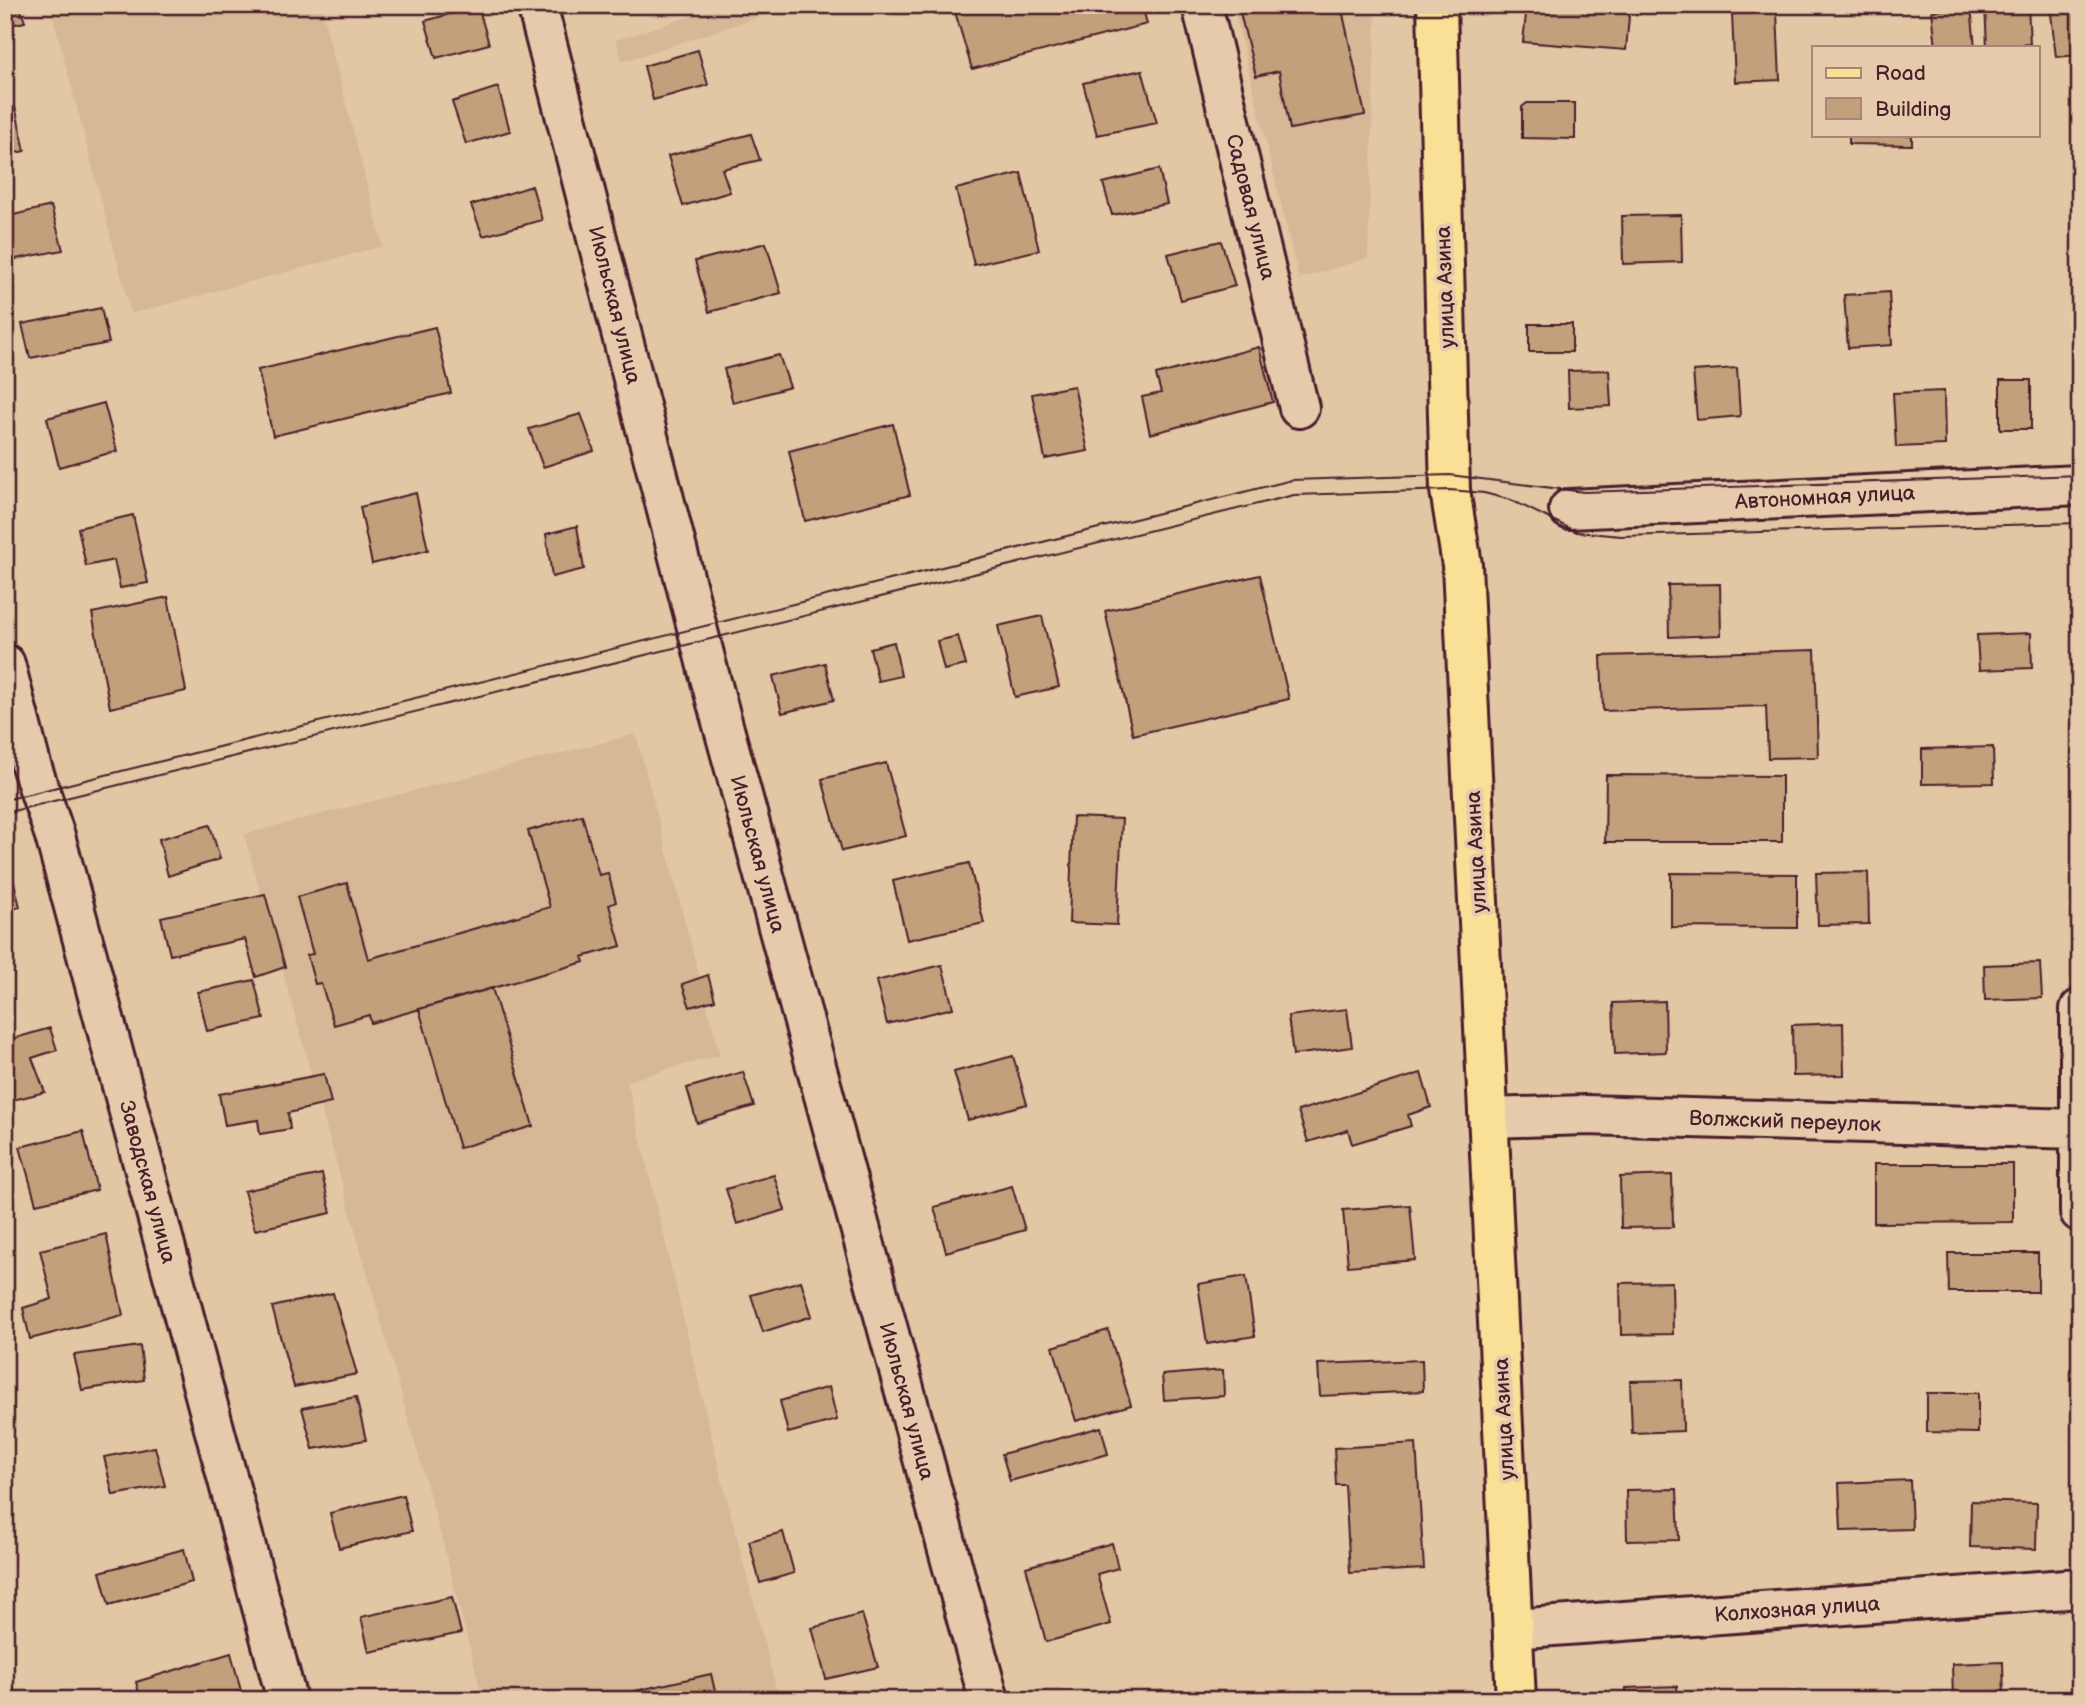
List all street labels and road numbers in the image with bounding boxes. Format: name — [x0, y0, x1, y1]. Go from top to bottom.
street label: Садовая улица — [1220, 132, 1281, 283]
street label: Июльская улица — [583, 223, 646, 387]
street label: улица Азина — [1431, 225, 1460, 349]
street label: Автономная улица — [1733, 480, 1916, 515]
street label: Июльская улица — [724, 773, 791, 936]
street label: улица Азина — [1461, 790, 1492, 914]
street label: Заводская улица — [114, 1098, 181, 1267]
street label: Волжский переулок — [1688, 1106, 1882, 1137]
street label: Июльская улица — [873, 1320, 940, 1483]
street label: улица Азина — [1489, 1357, 1520, 1481]
street label: Колхозная улица — [1713, 1591, 1881, 1628]

